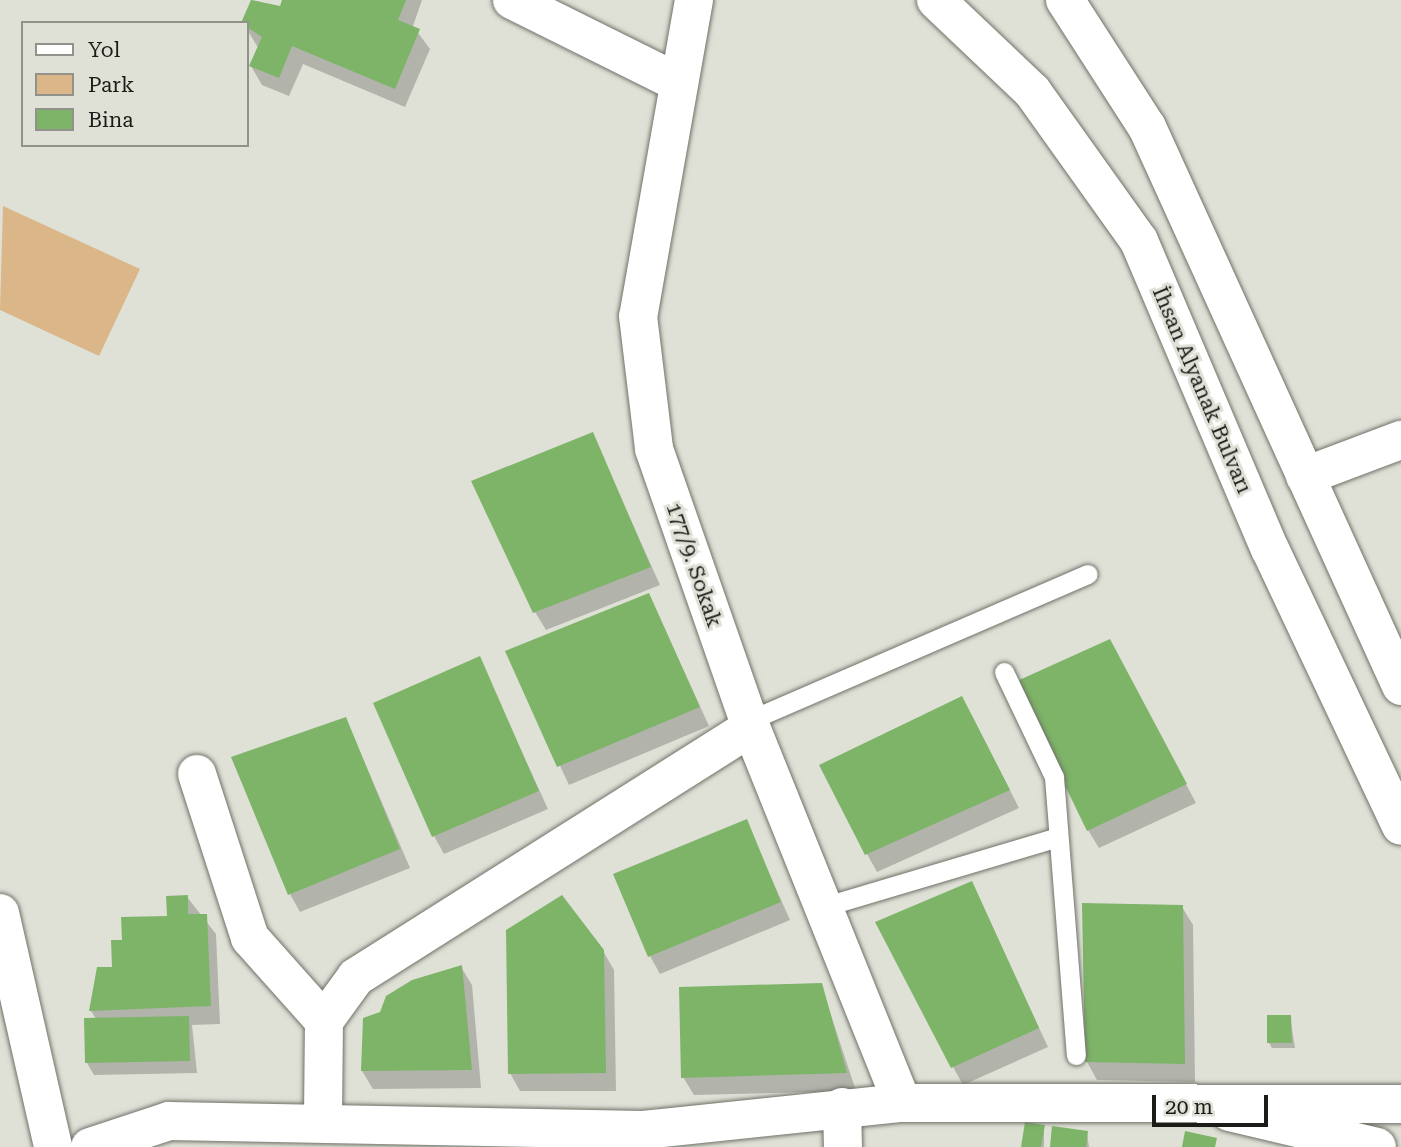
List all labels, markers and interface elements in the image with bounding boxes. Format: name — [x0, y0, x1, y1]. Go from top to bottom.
legend — [21, 21, 248, 147]
text: Yol — [88, 38, 120, 62]
text: Park — [88, 73, 134, 97]
text: Bina — [88, 108, 134, 132]
street label: İhsan Alyanak Bulvarı — [1147, 283, 1257, 497]
street label: 177/9. Sokak — [661, 499, 727, 631]
scale bar — [1156, 1080, 1272, 1124]
text: 20 m — [1165, 1095, 1213, 1119]

